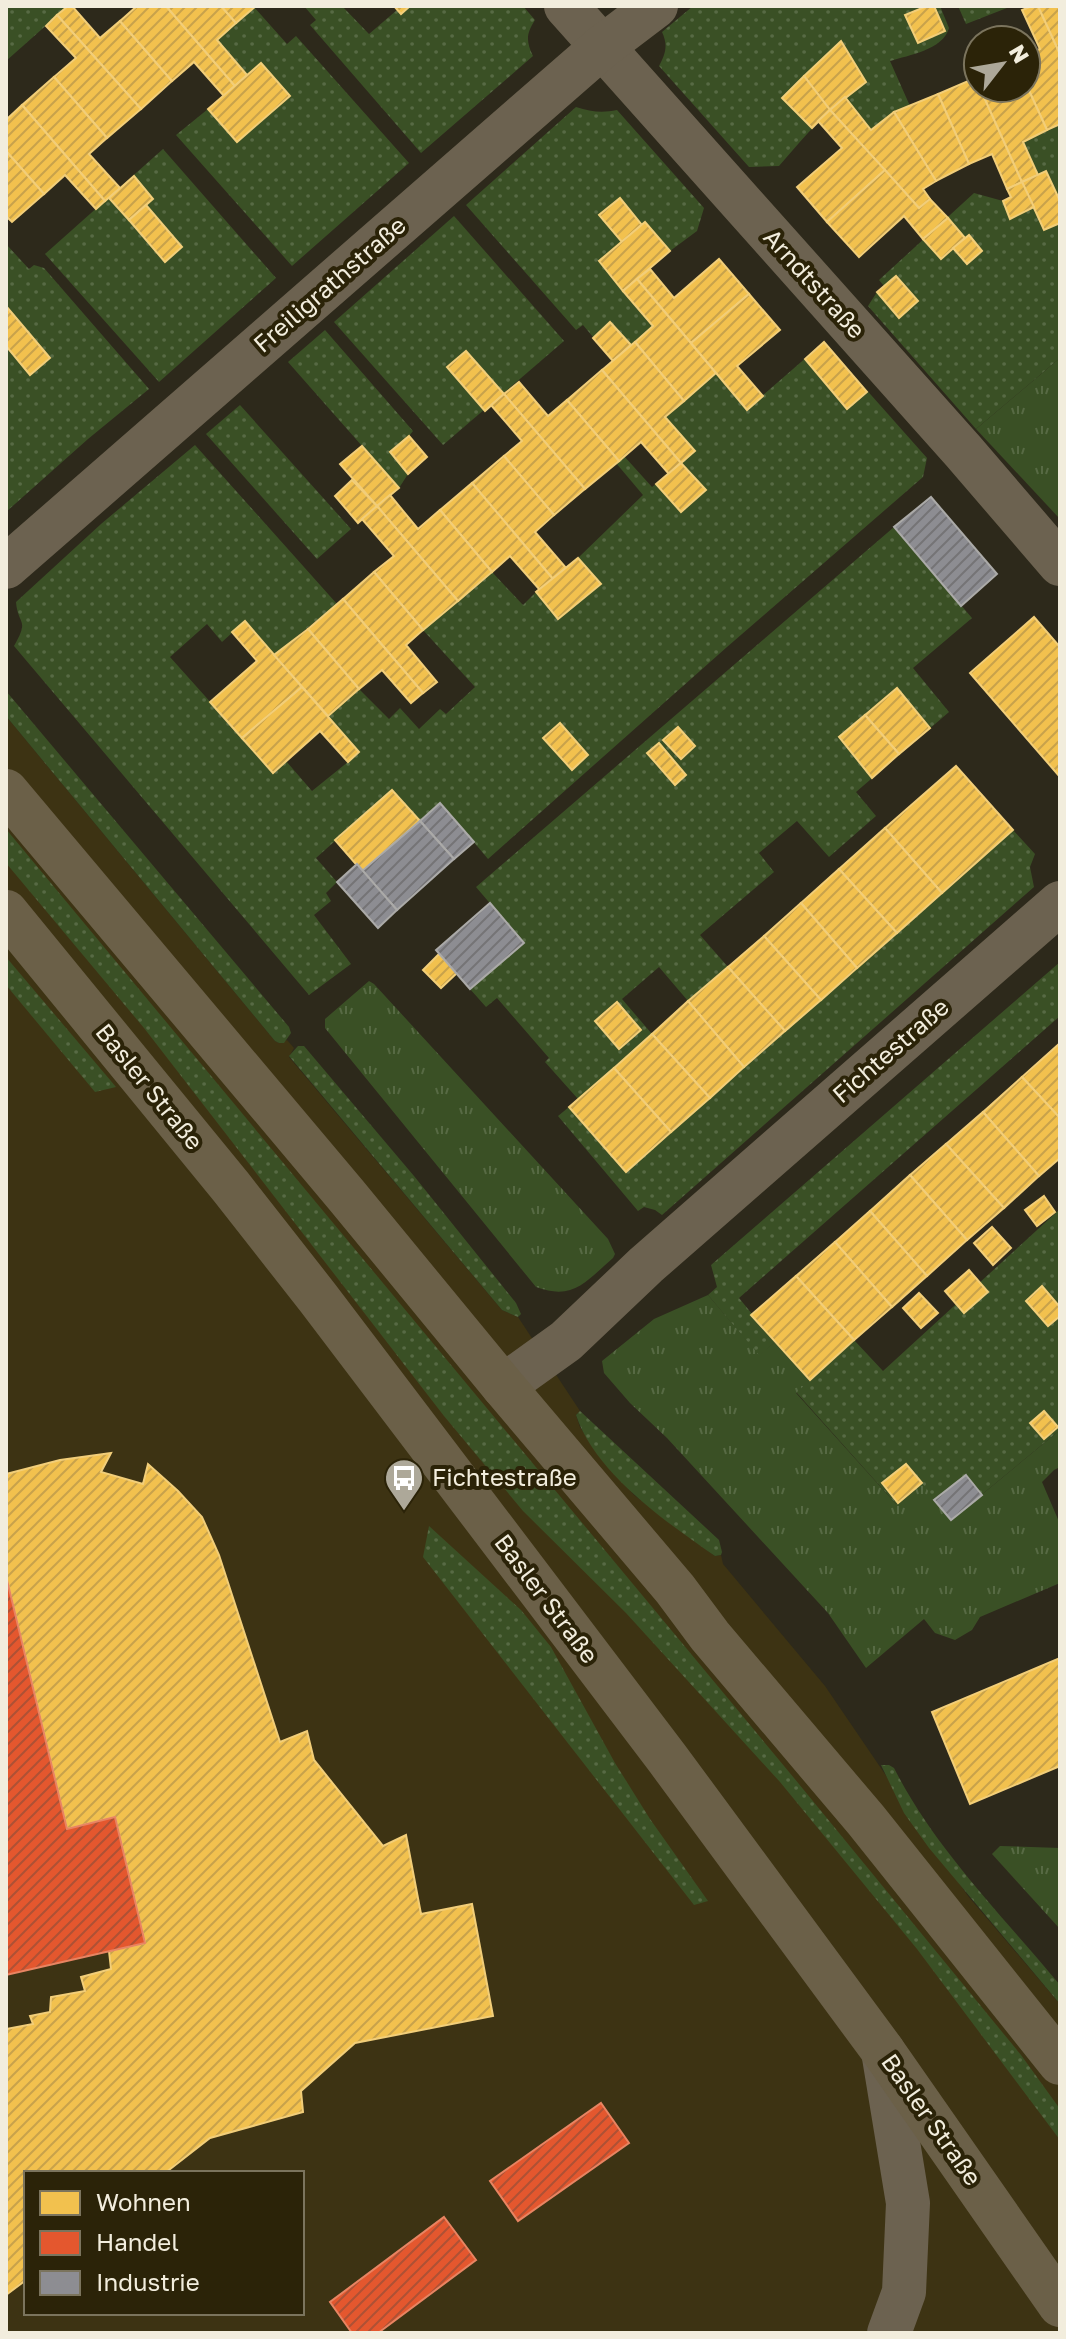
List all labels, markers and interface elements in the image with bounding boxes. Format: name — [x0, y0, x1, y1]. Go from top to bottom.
north arrow — [962, 24, 1042, 104]
text: N — [1004, 39, 1035, 68]
street label: Freiligrathstraße — [247, 210, 411, 358]
street label: Arndtstraße — [758, 222, 872, 344]
street label: Fichtestraße — [826, 991, 954, 1108]
street label: Basler Straße — [90, 1017, 210, 1155]
bus stop icon: Fichtestraße — [383, 1457, 425, 1512]
place label: Fichtestraße — [432, 1462, 577, 1491]
street label: Basler Straße — [489, 1528, 605, 1668]
street label: Basler Straße — [876, 2048, 988, 2191]
legend — [24, 2171, 304, 2315]
text: Wohnen — [96, 2187, 191, 2216]
text: Handel — [96, 2227, 179, 2256]
text: Industrie — [96, 2267, 200, 2296]

